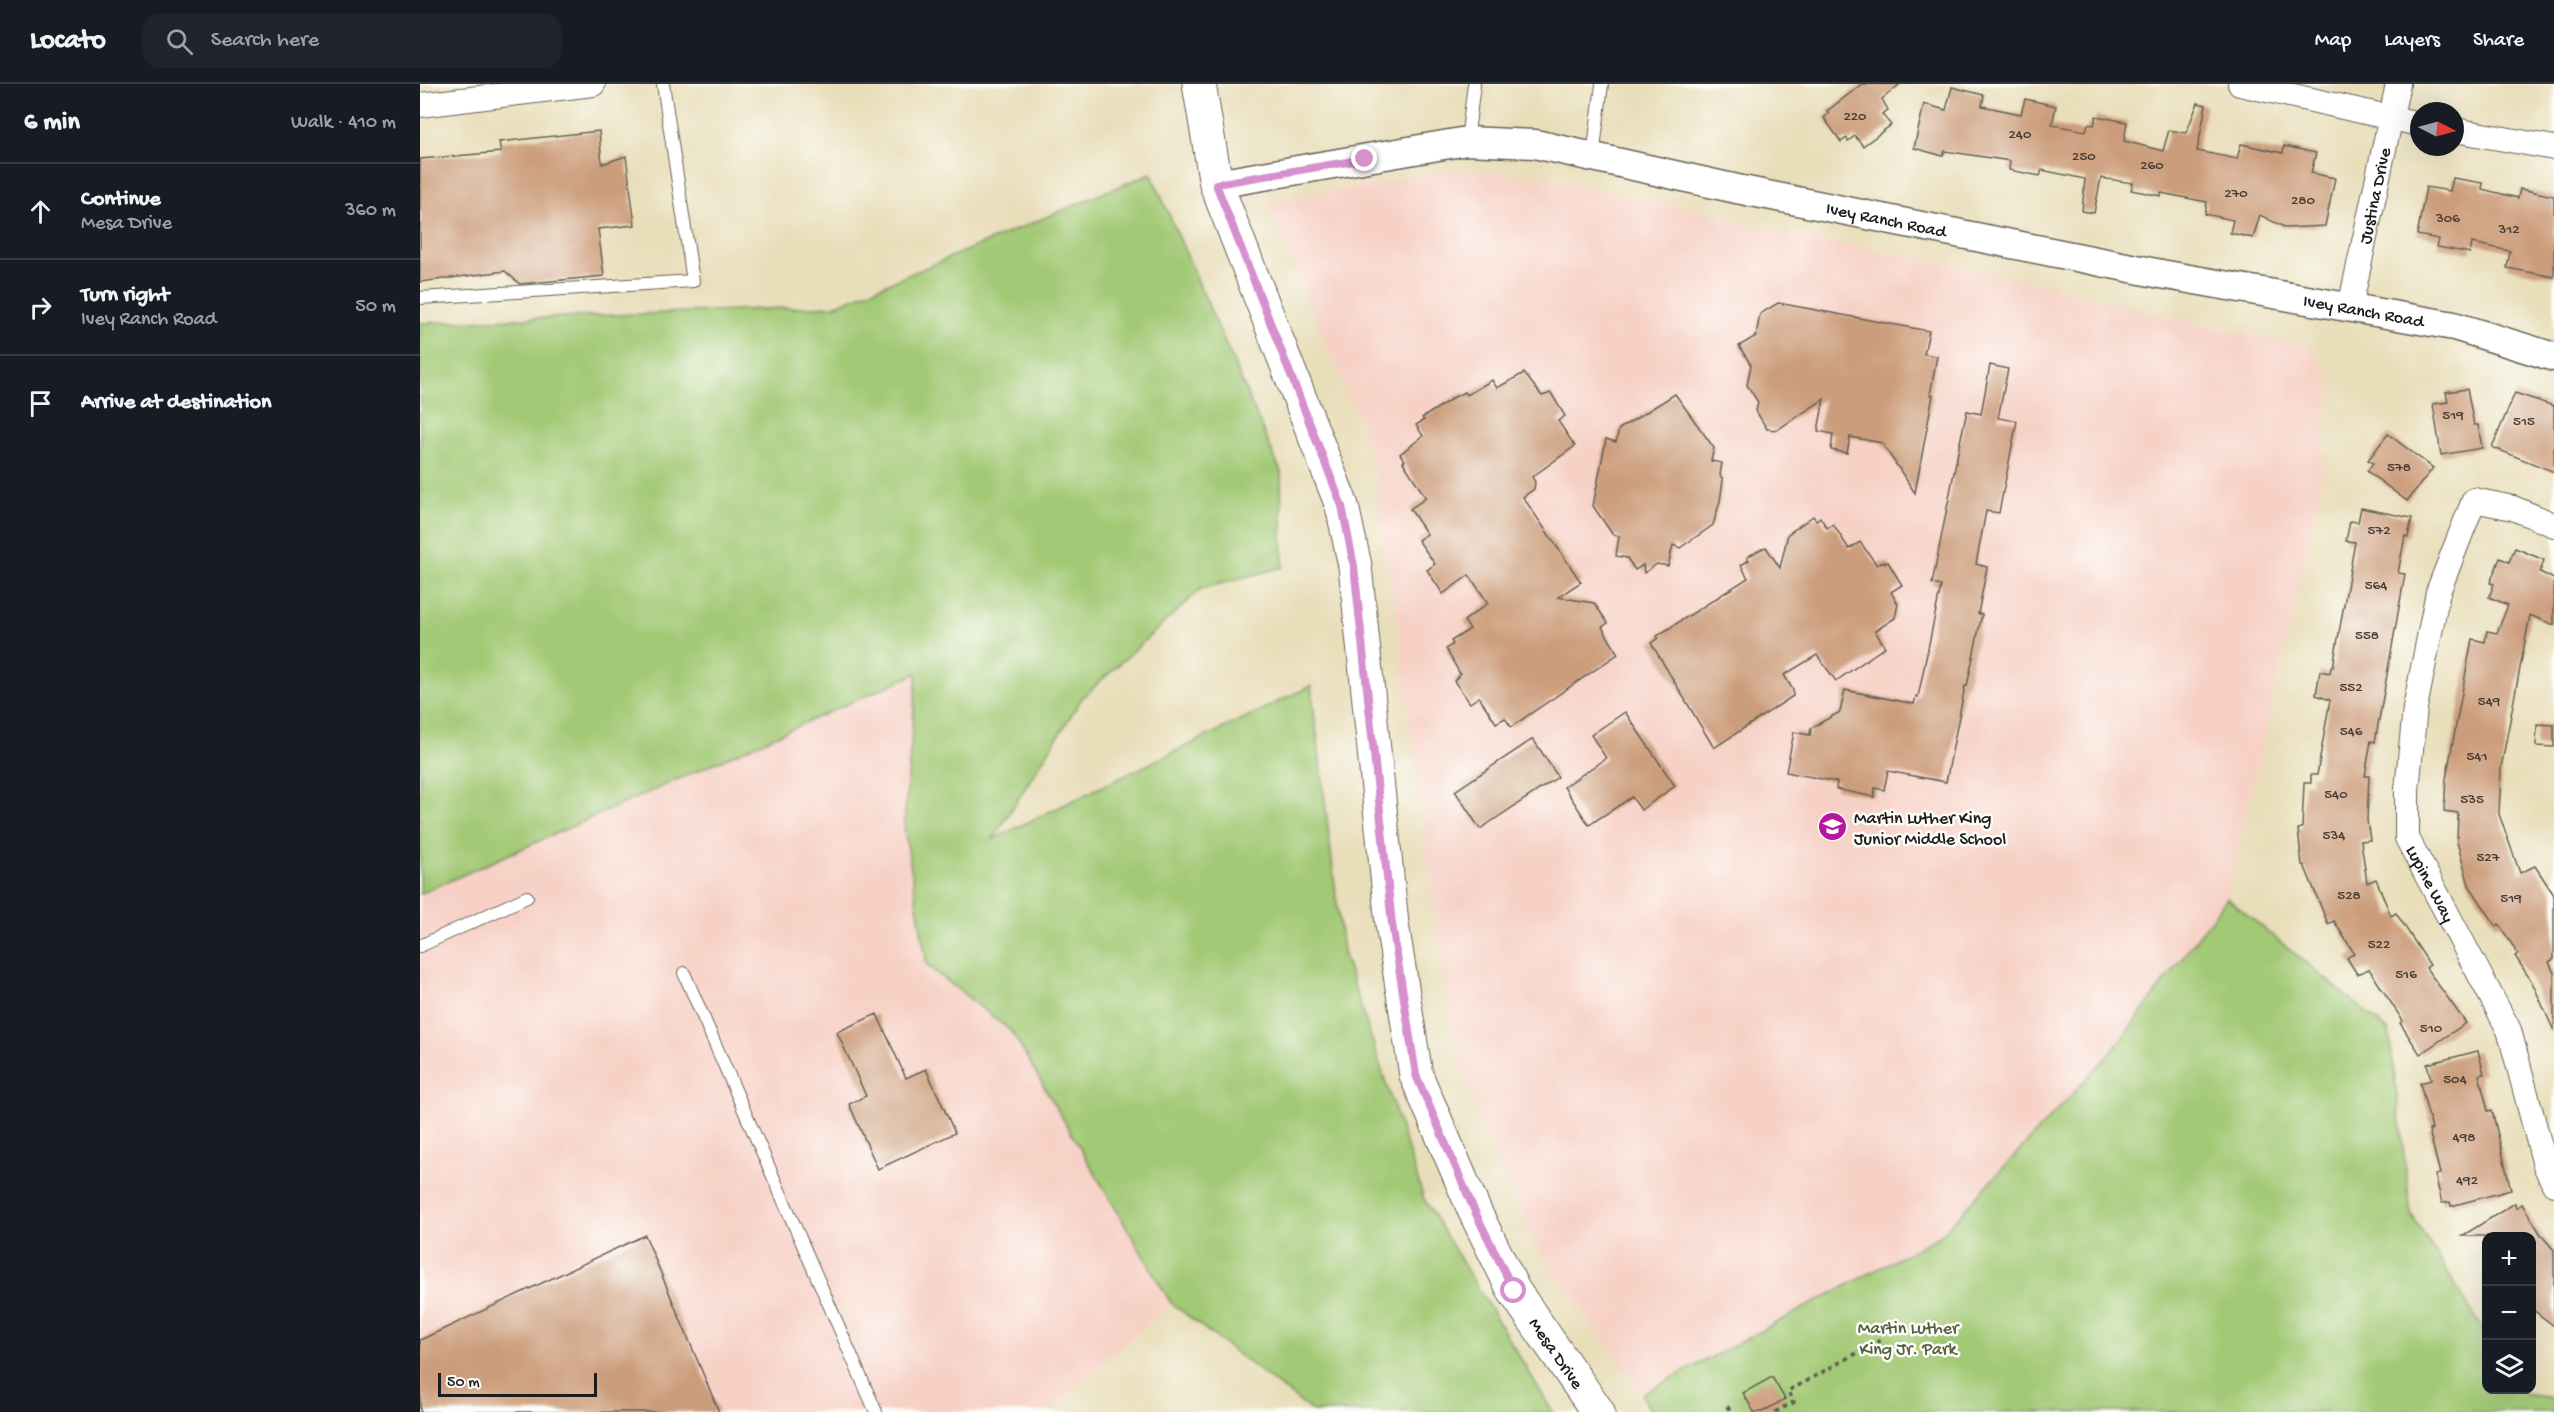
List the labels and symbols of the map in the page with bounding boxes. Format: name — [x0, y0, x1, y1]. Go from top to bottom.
north arrow — [2410, 102, 2464, 156]
house number: 220 — [1843, 108, 1867, 126]
house number: 240 — [2009, 126, 2032, 144]
route end — [1351, 145, 1377, 171]
street label: Justina Drive — [2356, 145, 2397, 246]
house number: 250 — [2072, 148, 2096, 166]
house number: 260 — [2140, 157, 2164, 175]
house number: 270 — [2224, 185, 2248, 203]
house number: 280 — [2291, 192, 2316, 210]
street label: Ivey Ranch Road — [1824, 199, 1949, 244]
house number: 306 — [2435, 210, 2460, 228]
house number: 312 — [2497, 221, 2520, 239]
street label: Ivey Ranch Road — [2301, 291, 2427, 334]
house number: 519 — [2442, 407, 2464, 425]
house number: 515 — [2513, 413, 2535, 431]
house number: 578 — [2387, 459, 2411, 477]
house number: 572 — [2367, 522, 2391, 540]
house number: 564 — [2365, 577, 2387, 595]
house number: 558 — [2355, 627, 2379, 645]
house number: 552 — [2339, 679, 2363, 697]
house number: 549 — [2478, 693, 2501, 711]
house number: 546 — [2340, 723, 2363, 741]
house number: 541 — [2466, 748, 2488, 766]
house number: 540 — [2324, 786, 2348, 804]
house number: 535 — [2460, 791, 2484, 809]
place label: Martin Luther King Junior Middle School — [1854, 809, 2006, 851]
school or university icon: Martin Luther King Junior Middle School — [1817, 811, 1849, 843]
house number: 534 — [2323, 827, 2345, 845]
street label: Lupine Way — [2400, 842, 2458, 927]
house number: 527 — [2476, 849, 2501, 867]
house number: 528 — [2337, 887, 2361, 905]
house number: 519 — [2500, 890, 2522, 908]
house number: 522 — [2368, 936, 2390, 954]
house number: 516 — [2395, 966, 2417, 984]
house number: 510 — [2420, 1020, 2443, 1038]
house number: 504 — [2443, 1071, 2467, 1089]
house number: 498 — [2453, 1129, 2475, 1147]
house number: 492 — [2456, 1172, 2478, 1190]
route start — [1500, 1277, 1526, 1303]
street label: Mesa Drive — [1523, 1315, 1587, 1395]
park label: Martin Luther King Jr. Park — [1858, 1319, 1960, 1361]
scale bar — [438, 1370, 597, 1398]

